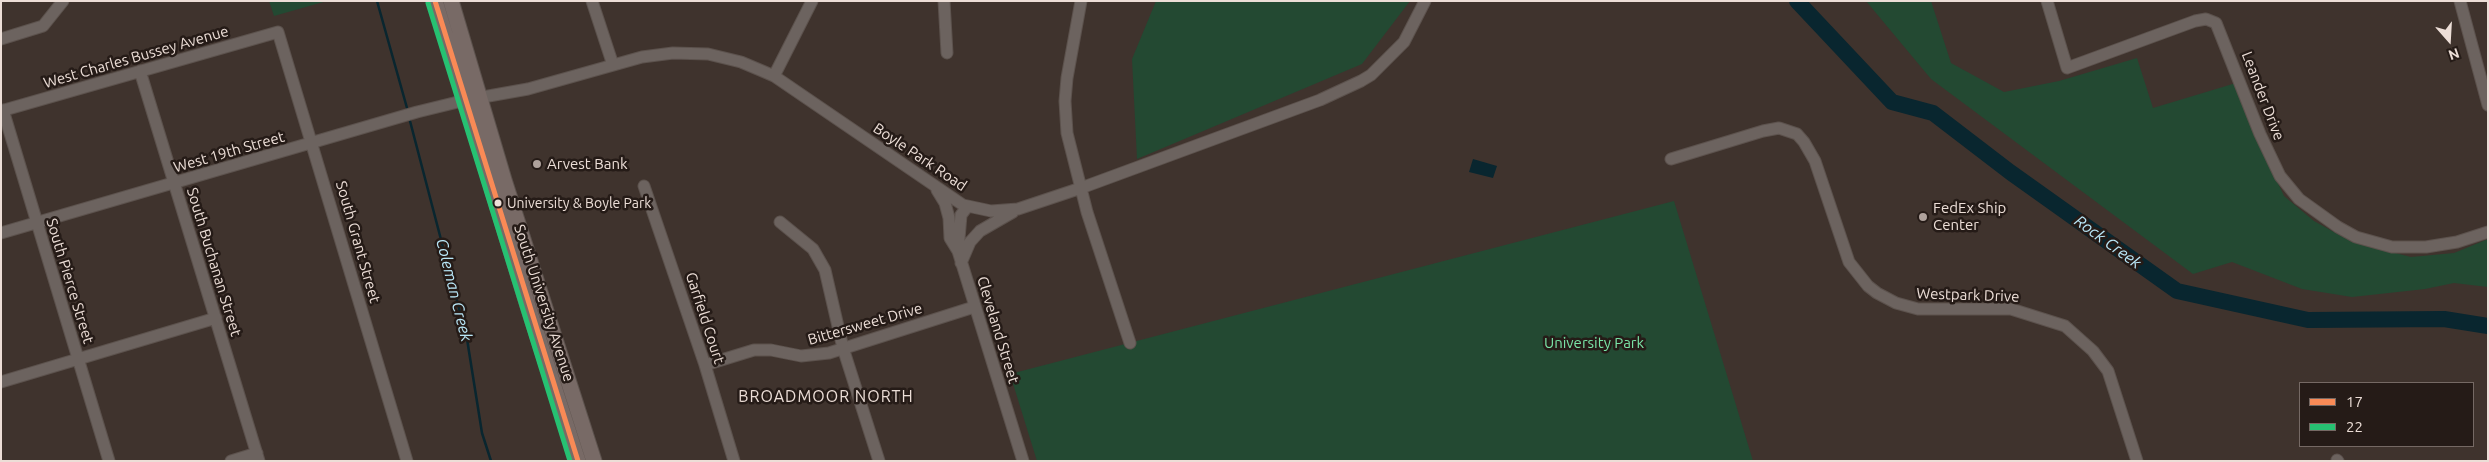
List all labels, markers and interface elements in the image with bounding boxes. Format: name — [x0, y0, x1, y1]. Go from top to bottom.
north arrow — [2424, 15, 2474, 65]
street label: West Charles Bussey Avenue — [41, 22, 231, 92]
text: N — [2446, 45, 2461, 63]
street label: Leander Drive — [2238, 49, 2288, 143]
street label: Boyle Park Road — [870, 119, 970, 195]
street label: West 19th Street — [172, 128, 286, 176]
place label: Arvest Bank — [547, 155, 628, 173]
marker: Arvest Bank — [531, 158, 543, 170]
street label: South Grant Street — [332, 179, 384, 305]
street label: South Buchanan Street — [183, 185, 245, 339]
place label: University & Boyle Park — [507, 195, 651, 211]
marker: University & Boyle Park — [493, 198, 503, 208]
place label: FedEx Ship Center — [1933, 199, 2006, 234]
marker: FedEx Ship Center — [1917, 211, 1929, 223]
water label: Rock Creek — [2071, 211, 2145, 273]
street label: South Pierce Street — [42, 216, 98, 346]
street label: South University Avenue — [510, 222, 578, 384]
water label: Coleman Creek — [432, 236, 476, 344]
street label: Garfield Court — [682, 270, 728, 366]
street label: Cleveland Street — [973, 274, 1023, 386]
street label: Westpark Drive — [1916, 284, 2020, 306]
street label: Bittersweet Drive — [806, 299, 924, 349]
park label: University Park — [1544, 334, 1644, 352]
legend — [2299, 382, 2474, 447]
district label: BROADMOOR NORTH — [736, 387, 916, 407]
text: 17 — [2346, 393, 2363, 410]
text: 22 — [2346, 418, 2363, 435]

